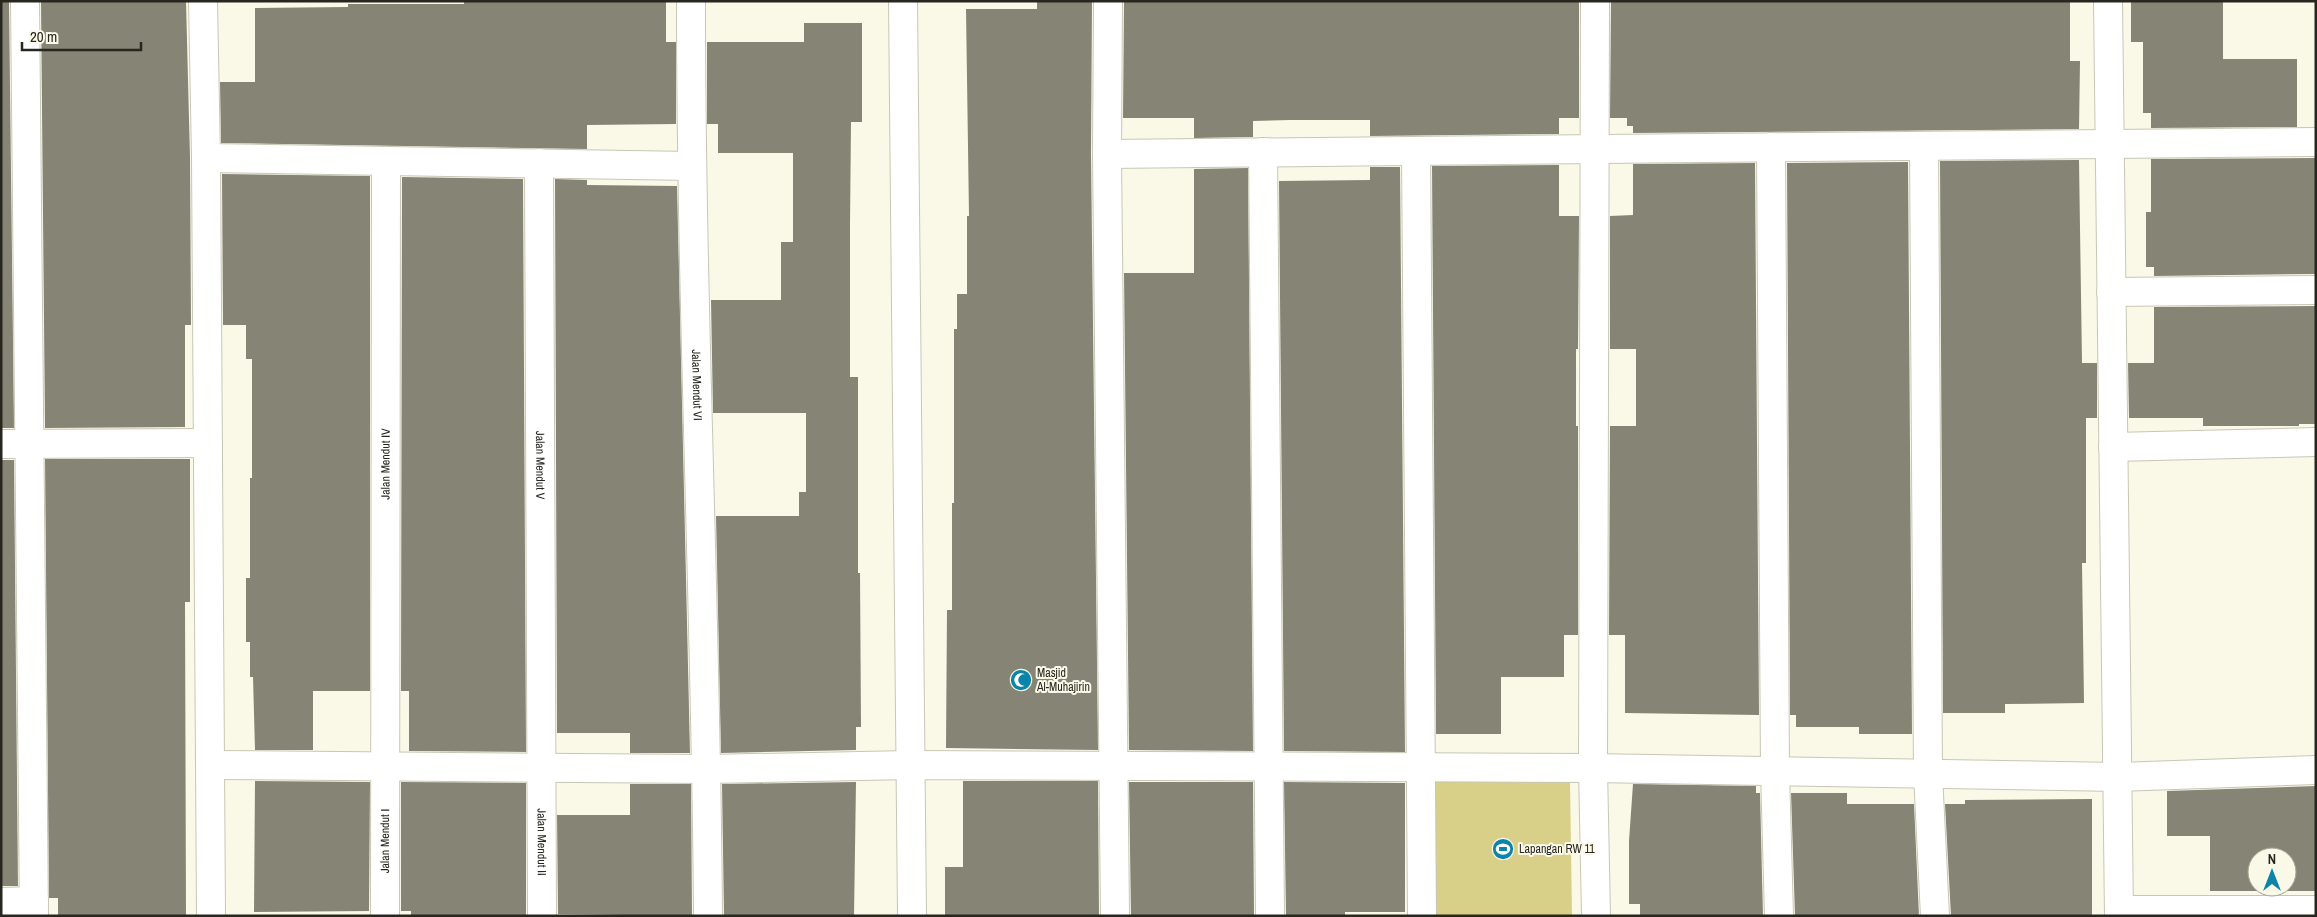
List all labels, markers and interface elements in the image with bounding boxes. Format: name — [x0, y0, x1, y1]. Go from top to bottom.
scale bar — [22, 20, 141, 52]
text: 20 m — [30, 26, 57, 47]
street label: Jalan Mendut VI — [688, 349, 706, 421]
street label: Jalan Mendut IV — [378, 428, 394, 500]
street label: Jalan Mendut V — [532, 431, 548, 500]
place label: Masjid Al-Muhajirin — [1036, 665, 1090, 695]
mosque icon: Masjid Al-Muhajirin — [1009, 668, 1033, 692]
street label: Jalan Mendut II — [534, 808, 550, 876]
street label: Jalan Mendut I — [377, 809, 393, 873]
sports icon: Lapangan RW 11 — [1491, 837, 1515, 861]
place label: Lapangan RW 11 — [1519, 841, 1595, 857]
north arrow — [2247, 847, 2297, 897]
text: N — [2268, 850, 2276, 868]

